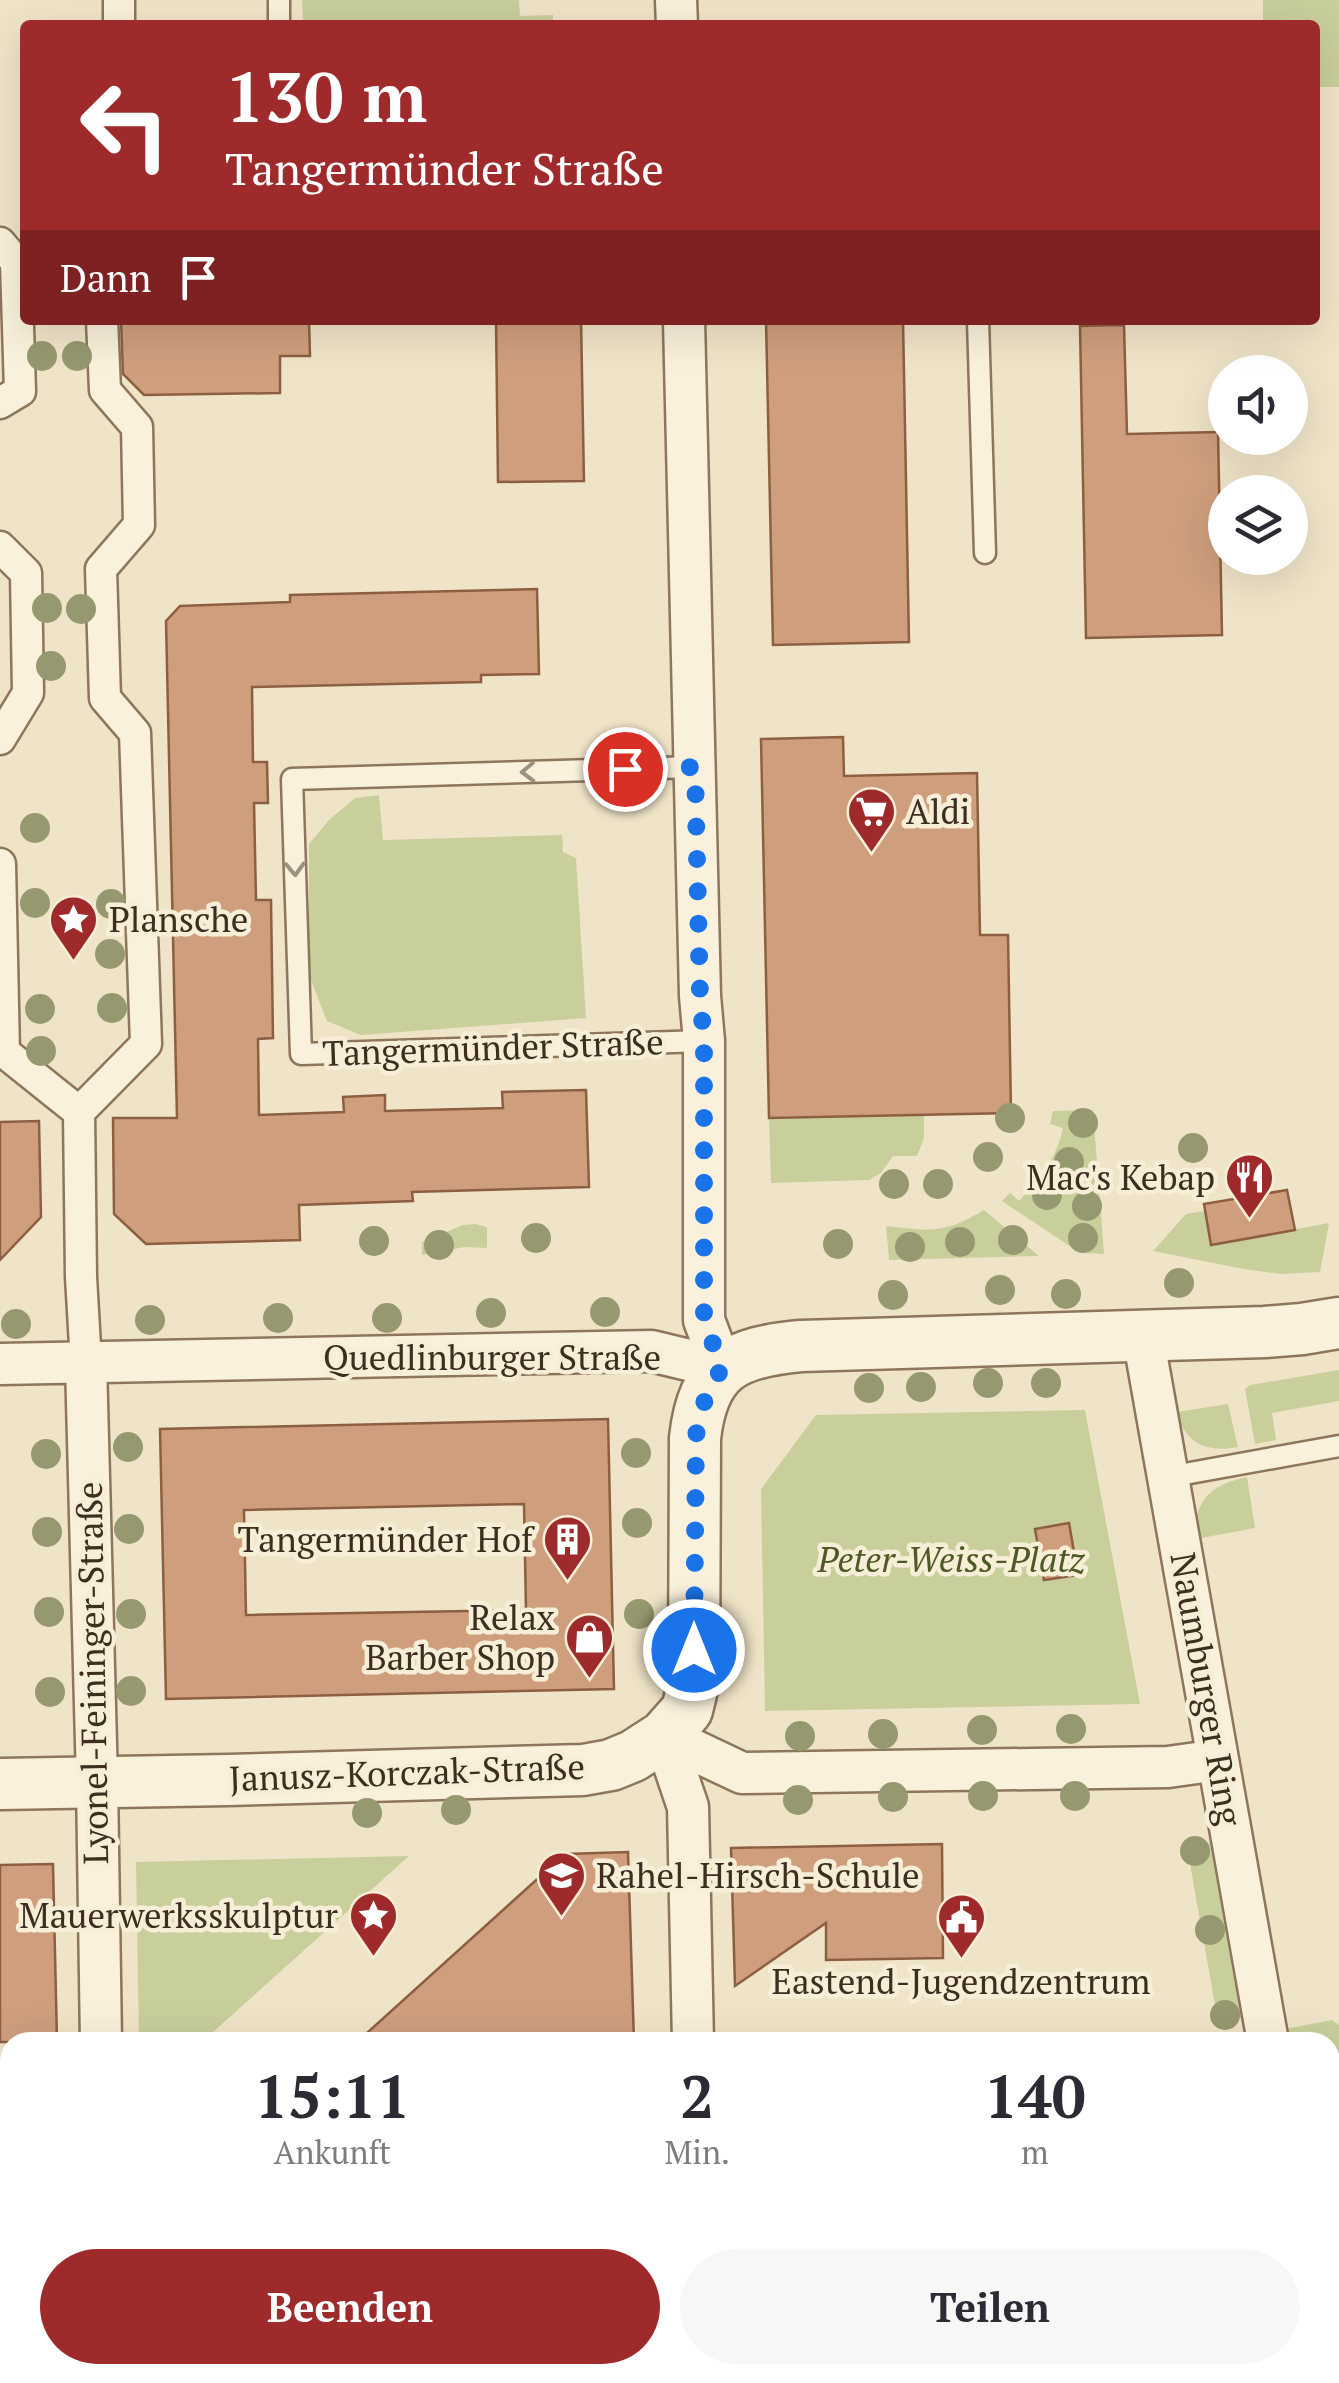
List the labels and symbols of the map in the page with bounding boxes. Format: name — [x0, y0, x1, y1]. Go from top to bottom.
pin — [583, 727, 668, 812]
one-way arrow — [519, 761, 535, 782]
supermarket icon: Aldi — [845, 786, 897, 854]
place label: Aldi — [906, 788, 970, 834]
one-way arrow — [285, 862, 306, 878]
place icon: Plansche — [48, 894, 100, 962]
place label: Plansche — [109, 896, 248, 942]
street label: Tangermünder Straße — [322, 1018, 664, 1076]
restaurant icon: Mac's Kebap — [1224, 1152, 1276, 1220]
place label: Mac's Kebap — [1026, 1154, 1215, 1200]
street label: Quedlinburger Straße — [323, 1334, 661, 1380]
street label: Lyonel-Feininger-Straße — [66, 1481, 118, 1865]
building icon: Tangermünder Hof — [542, 1514, 594, 1582]
place label: Tangermünder Hof — [238, 1516, 535, 1562]
park label: Peter-Weiss-Platz — [817, 1536, 1085, 1582]
street label: Naumburger Ring — [1160, 1549, 1254, 1829]
place label: Relax Barber Shop — [365, 1594, 555, 1680]
position arrow — [642, 1598, 746, 1702]
shop icon: Relax Barber Shop — [564, 1612, 616, 1680]
street label: Janusz-Korczak-Straße — [228, 1743, 586, 1801]
school or university icon: Rahel-Hirsch-Schule — [535, 1850, 587, 1918]
place label: Rahel-Hirsch-Schule — [596, 1852, 920, 1898]
place icon: Mauerwerksskulptur — [347, 1890, 399, 1958]
place label: Mauerwerksskulptur — [19, 1892, 339, 1938]
public building icon: Eastend-Jugendzentrum — [935, 1892, 987, 1960]
place label: Eastend-Jugendzentrum — [772, 1958, 1150, 2004]

